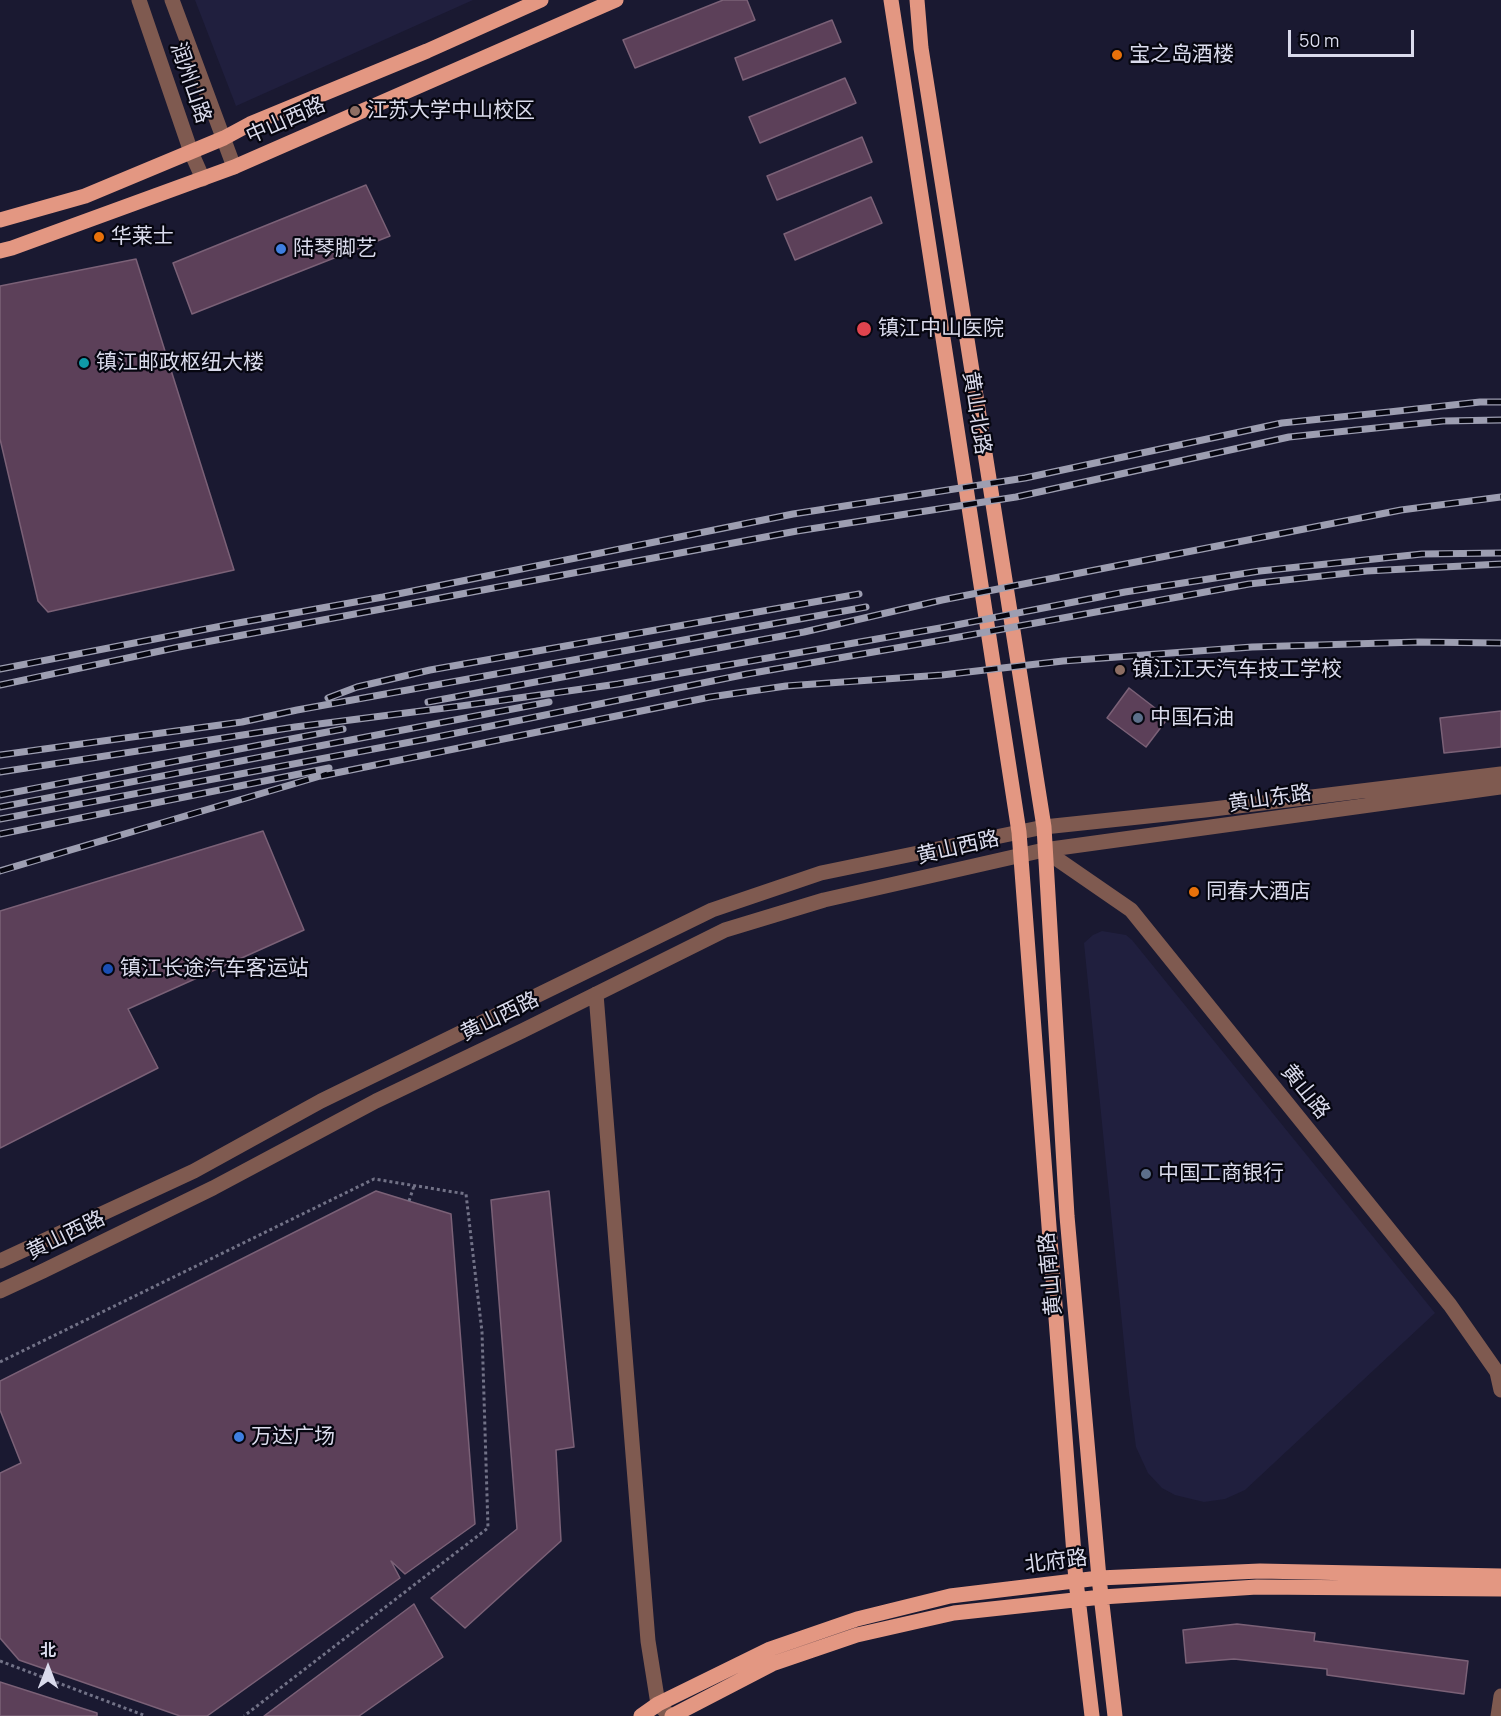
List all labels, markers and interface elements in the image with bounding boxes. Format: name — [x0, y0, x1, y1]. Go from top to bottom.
scale bar — [1291, 18, 1417, 56]
text: 50 m — [1299, 28, 1339, 52]
street label: 润州山路 — [164, 39, 216, 127]
place label: 宝之岛酒楼 — [1129, 42, 1234, 68]
marker: 宝之岛酒楼 — [1110, 48, 1124, 62]
street label: 中山西路 — [243, 92, 329, 150]
place label: 江苏大学中山校区 — [367, 98, 535, 124]
marker: 江苏大学中山校区 — [348, 104, 362, 118]
place label: 华莱士 — [111, 224, 174, 250]
marker: 华莱士 — [92, 230, 106, 244]
place label: 陆琴脚艺 — [293, 236, 377, 262]
marker: 陆琴脚艺 — [274, 242, 288, 256]
place label: 镇江中山医院 — [878, 316, 1004, 342]
marker: 镇江中山医院 — [855, 320, 873, 338]
place label: 镇江邮政枢纽大楼 — [96, 350, 264, 376]
marker: 镇江邮政枢纽大楼 — [77, 356, 91, 370]
street label: 黄山北路 — [957, 370, 995, 456]
place label: 镇江江天汽车技工学校 — [1132, 657, 1342, 683]
marker: 镇江江天汽车技工学校 — [1113, 663, 1127, 677]
place label: 中国石油 — [1150, 705, 1234, 731]
marker: 中国石油 — [1131, 711, 1145, 725]
street label: 黄山东路 — [1227, 781, 1313, 817]
street label: 黄山西路 — [914, 826, 1002, 870]
place label: 同春大酒店 — [1206, 879, 1311, 905]
marker: 同春大酒店 — [1187, 885, 1201, 899]
place label: 镇江长途汽车客运站 — [120, 956, 309, 982]
marker: 镇江长途汽车客运站 — [101, 962, 115, 976]
street label: 黄山西路 — [457, 987, 543, 1047]
street label: 黄山路 — [1275, 1060, 1335, 1124]
place label: 中国工商银行 — [1158, 1161, 1284, 1187]
marker: 中国工商银行 — [1139, 1167, 1153, 1181]
street label: 黄山西路 — [23, 1206, 109, 1266]
street label: 黄山南路 — [1035, 1231, 1067, 1317]
place label: 万达广场 — [251, 1424, 335, 1450]
marker: 万达广场 — [232, 1430, 246, 1444]
street label: 北府路 — [1023, 1546, 1089, 1578]
north arrow — [18, 1638, 78, 1698]
text: 北 — [40, 1639, 56, 1661]

